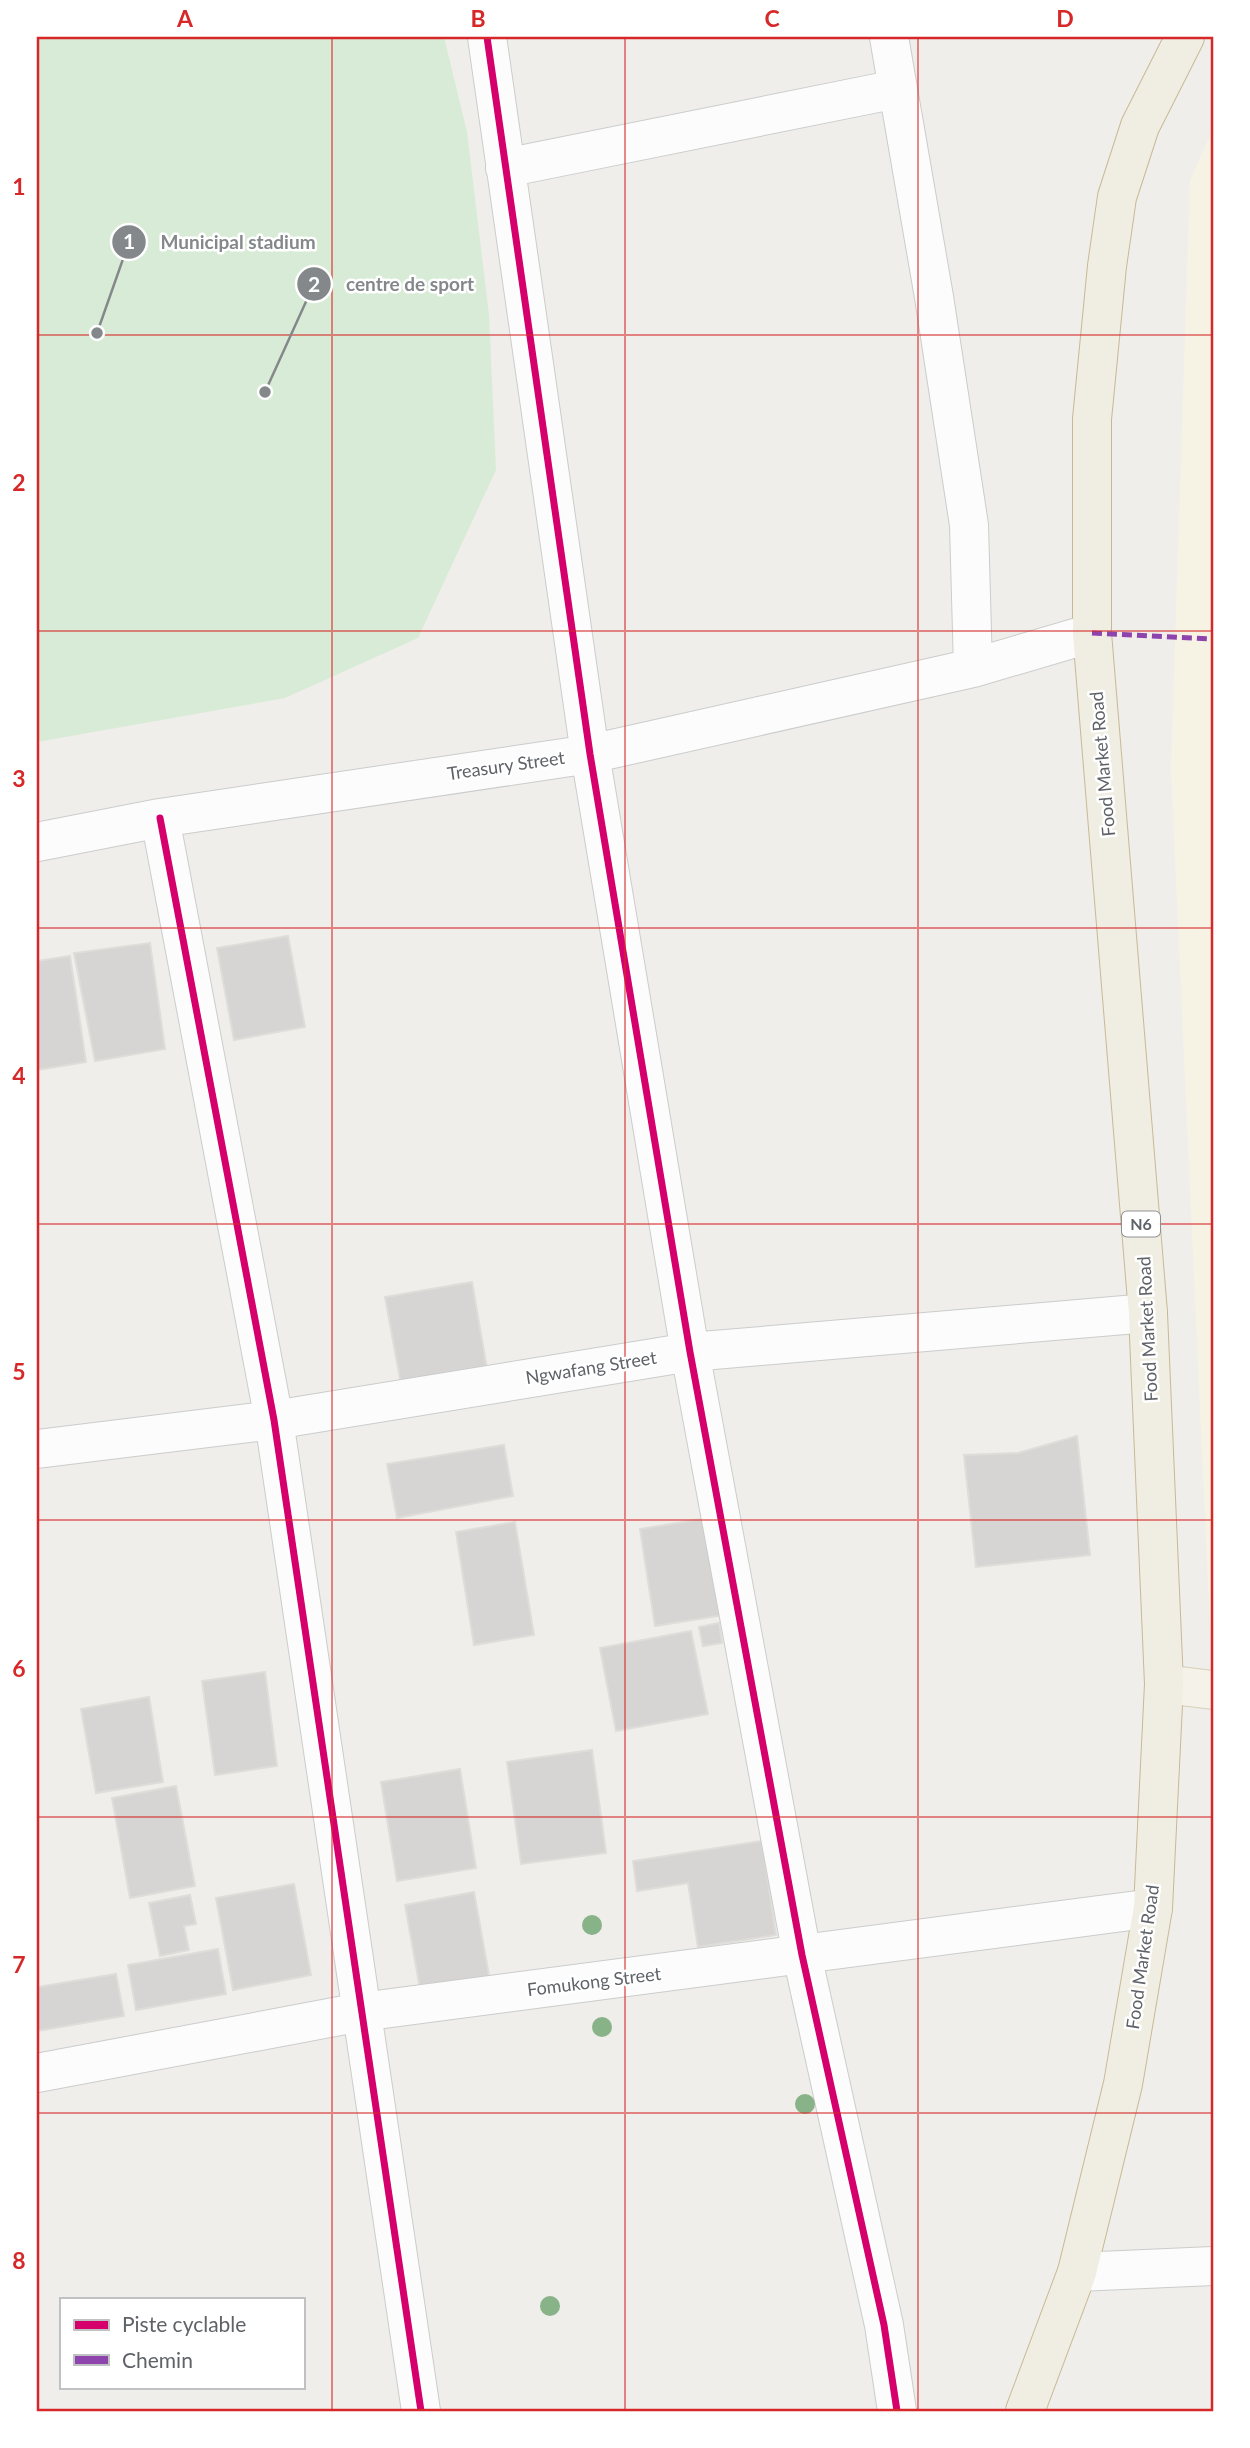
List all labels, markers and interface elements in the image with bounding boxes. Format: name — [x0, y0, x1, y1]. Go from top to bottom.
text: A — [176, 4, 194, 32]
text: B — [470, 4, 486, 32]
text: C — [764, 4, 780, 32]
text: D — [1056, 4, 1074, 32]
text: 1 — [12, 172, 26, 200]
callout: Municipal stadium — [111, 222, 330, 262]
text: 1 — [123, 228, 135, 253]
text: Municipal stadium — [160, 230, 316, 253]
callout: centre de sport — [297, 264, 488, 304]
text: 2 — [308, 271, 320, 296]
text: centre de sport — [346, 272, 474, 295]
text: 2 — [12, 468, 26, 496]
street label: Food Market Road — [1085, 691, 1119, 838]
street label: Treasury Street — [446, 746, 567, 784]
text: 3 — [12, 764, 26, 792]
text: 4 — [12, 1061, 26, 1089]
road number: N6 — [1122, 1212, 1160, 1236]
street label: Food Market Road — [1132, 1256, 1162, 1402]
street label: Ngwafang Street — [524, 1346, 658, 1388]
text: 5 — [12, 1357, 26, 1385]
text: 6 — [12, 1654, 26, 1682]
street label: Food Market Road — [1121, 1883, 1163, 2030]
text: 7 — [12, 1950, 26, 1978]
street label: Fomukong Street — [526, 1962, 663, 2000]
text: 8 — [12, 2246, 26, 2274]
legend — [60, 2298, 304, 2388]
text: Piste cyclable — [122, 2311, 246, 2336]
text: Chemin — [122, 2347, 193, 2372]

